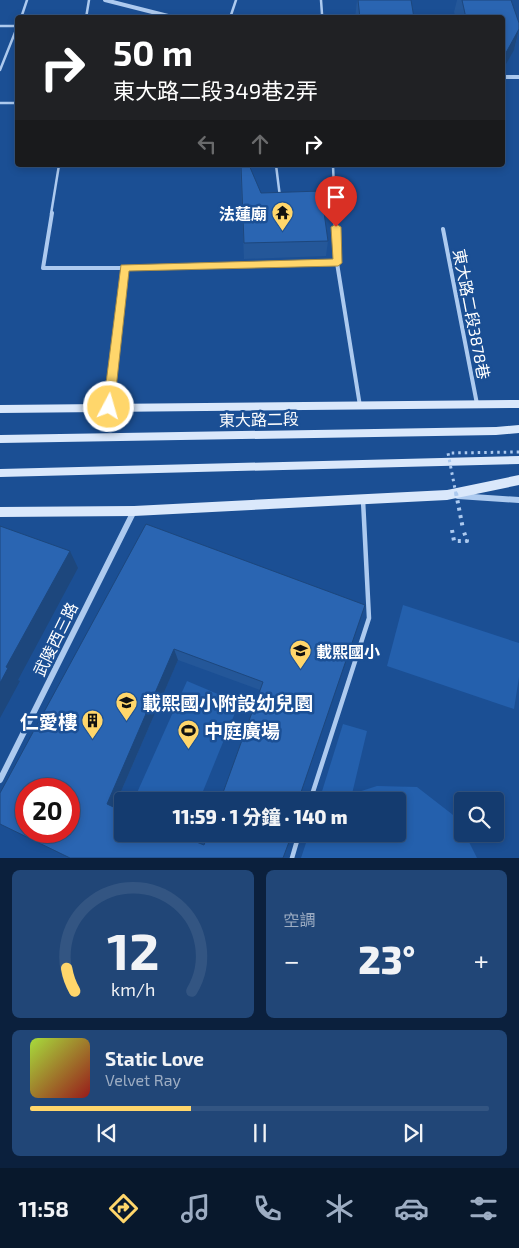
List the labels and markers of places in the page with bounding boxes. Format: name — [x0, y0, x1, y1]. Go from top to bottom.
pin — [315, 176, 357, 227]
temple icon: 法蓮廟 — [271, 201, 295, 232]
place label: 法蓮廟 — [219, 204, 267, 223]
school or university icon: 載熙國小 — [288, 639, 312, 670]
place label: 載熙國小 — [316, 642, 380, 661]
school or university icon: 載熙國小附設幼兒園 — [114, 690, 138, 721]
place label: 載熙國小附設幼兒園 — [142, 691, 313, 714]
building icon: 仁愛樓 — [81, 709, 105, 740]
place label: 仁愛樓 — [20, 710, 77, 733]
sports icon: 中庭廣場 — [176, 718, 200, 749]
place label: 中庭廣場 — [204, 719, 280, 742]

